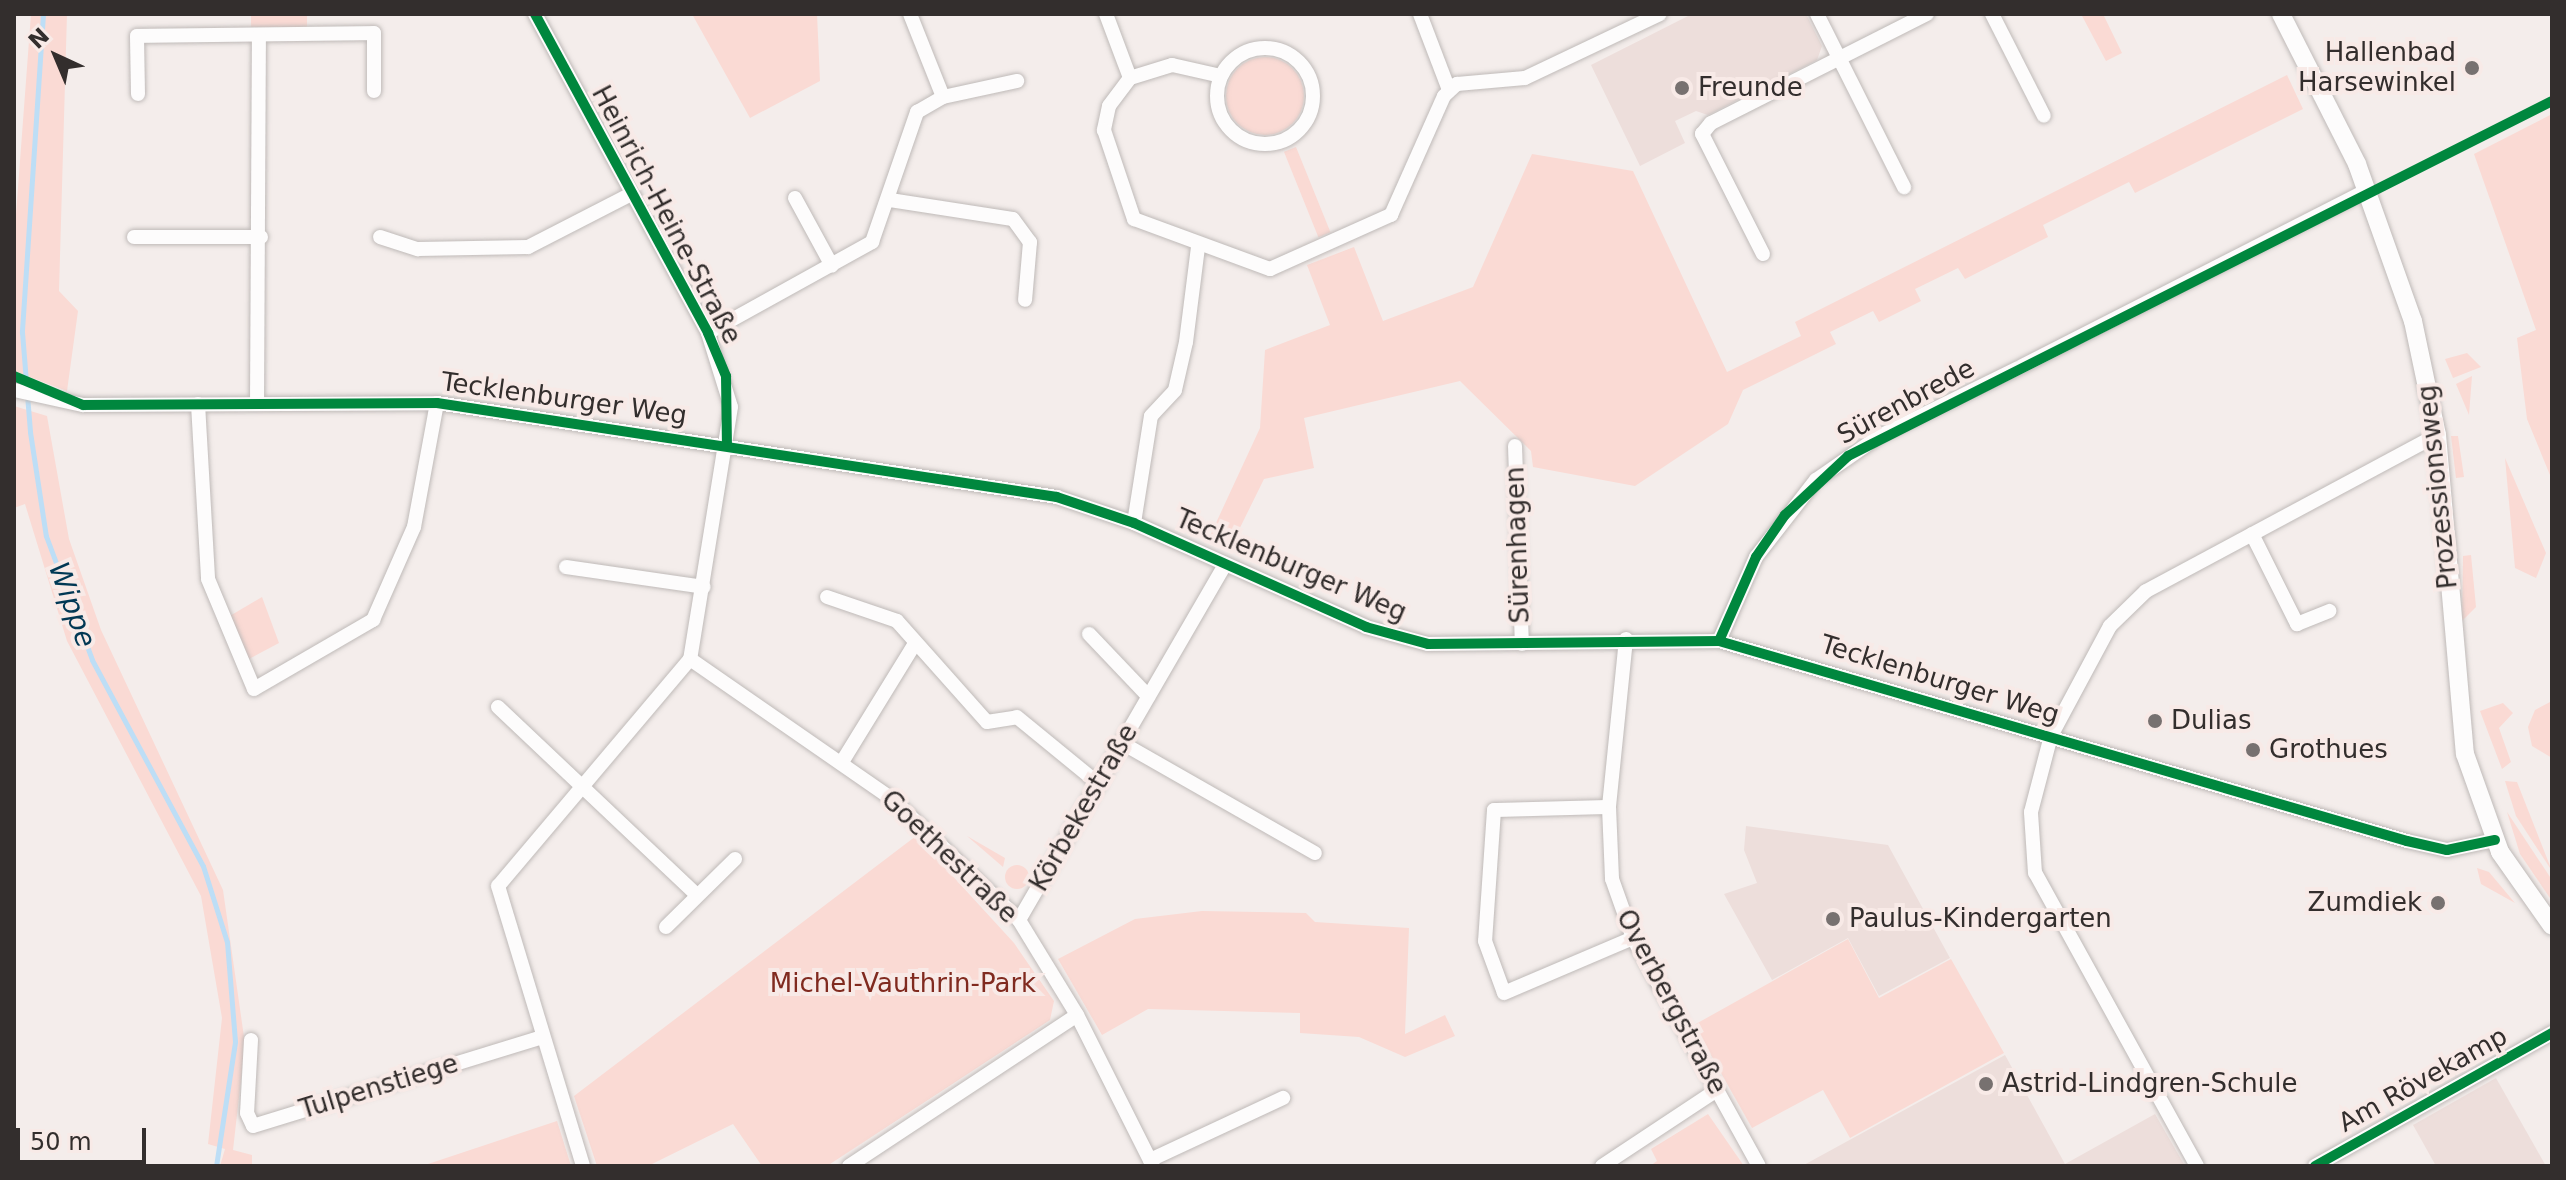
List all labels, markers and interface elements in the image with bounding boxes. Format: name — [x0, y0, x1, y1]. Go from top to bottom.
north arrow — [16, 16, 96, 96]
text: N — [24, 23, 54, 54]
place label: Hallenbad Harsewinkel — [2298, 37, 2456, 98]
marker: Hallenbad Harsewinkel — [2463, 59, 2481, 77]
place label: Freunde — [1698, 72, 1803, 104]
marker: Freunde — [1673, 79, 1691, 97]
street label: Heinrich-Heine-Straße — [585, 81, 747, 349]
street label: Sürenbrede — [1832, 353, 1980, 451]
street label: Tecklenburger Weg — [439, 366, 689, 432]
street label: Prozessionsweg — [2412, 383, 2464, 591]
street label: Sürenhagen — [1500, 466, 1536, 624]
street label: Tecklenburger Weg — [1171, 503, 1411, 629]
water label: Wippe — [41, 558, 103, 652]
street label: Tecklenburger Weg — [1817, 629, 2063, 731]
place label: Dulias — [2171, 705, 2251, 737]
marker: Dulias — [2146, 712, 2164, 730]
street label: Körbekestraße — [1024, 719, 1144, 897]
place label: Grothues — [2269, 734, 2388, 766]
marker: Grothues — [2244, 741, 2262, 759]
street label: Goethestraße — [874, 784, 1024, 930]
place label: Zumdiek — [2308, 887, 2422, 919]
marker: Zumdiek — [2429, 894, 2447, 912]
place label: Paulus-Kindergarten — [1849, 903, 2112, 935]
street label: Overbergstraße — [1609, 904, 1733, 1100]
marker: Paulus-Kindergarten — [1824, 910, 1842, 928]
park label: Michel-Vauthrin-Park — [770, 968, 1036, 1000]
street label: Am Rövekamp — [2333, 1021, 2513, 1139]
street label: Tulpenstiege — [296, 1048, 462, 1126]
place label: Astrid-Lindgren-Schule — [2002, 1068, 2297, 1100]
marker: Astrid-Lindgren-Schule — [1977, 1075, 1995, 1093]
scale bar — [20, 1112, 150, 1162]
text: 50 m — [30, 1128, 92, 1156]

